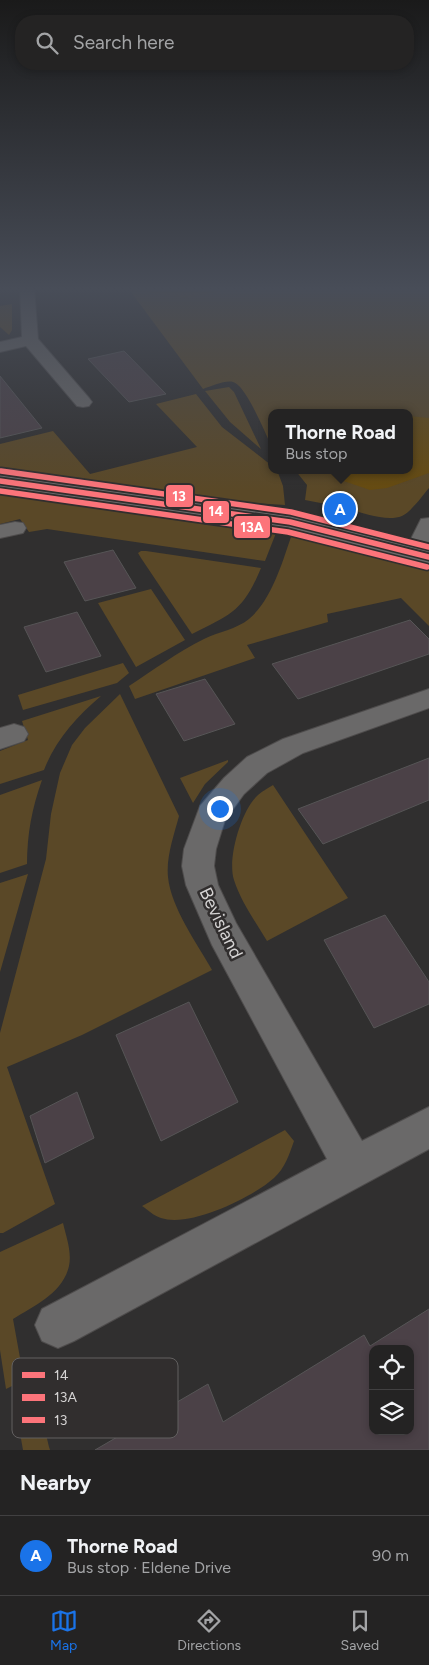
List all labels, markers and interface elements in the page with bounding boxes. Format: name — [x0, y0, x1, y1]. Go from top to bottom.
search box — [15, 15, 414, 70]
icon: search — [33, 29, 61, 57]
text: Search here — [73, 31, 175, 54]
popup — [268, 409, 413, 474]
text: Thorne Road — [285, 421, 396, 444]
text: Bus stop — [285, 444, 347, 463]
line badge: 13 — [165, 484, 194, 508]
text: 13 — [172, 488, 186, 505]
pin: A — [324, 490, 356, 528]
line badge: 14 — [202, 500, 230, 524]
text: 14 — [209, 503, 224, 520]
line badge: 13A — [233, 515, 271, 539]
text: 13A — [240, 519, 264, 536]
your location — [207, 796, 233, 822]
street label: Bevisland — [194, 884, 248, 962]
map controls — [369, 1345, 414, 1435]
button: locate — [369, 1345, 414, 1390]
legend — [12, 1358, 178, 1438]
text: 14 — [54, 1367, 69, 1384]
text: 13A — [54, 1389, 77, 1406]
button: layers — [369, 1390, 414, 1435]
text: 13 — [54, 1412, 67, 1429]
text: Nearby — [20, 1470, 91, 1495]
text: Thorne Road — [67, 1535, 178, 1558]
text: A — [30, 1546, 42, 1565]
text: 90 m — [372, 1546, 409, 1565]
text: Bus stop · Eldene Drive — [67, 1558, 231, 1577]
tab: Map — [50, 1607, 78, 1654]
tab: Directions — [177, 1607, 241, 1654]
tab: Saved — [341, 1607, 379, 1654]

